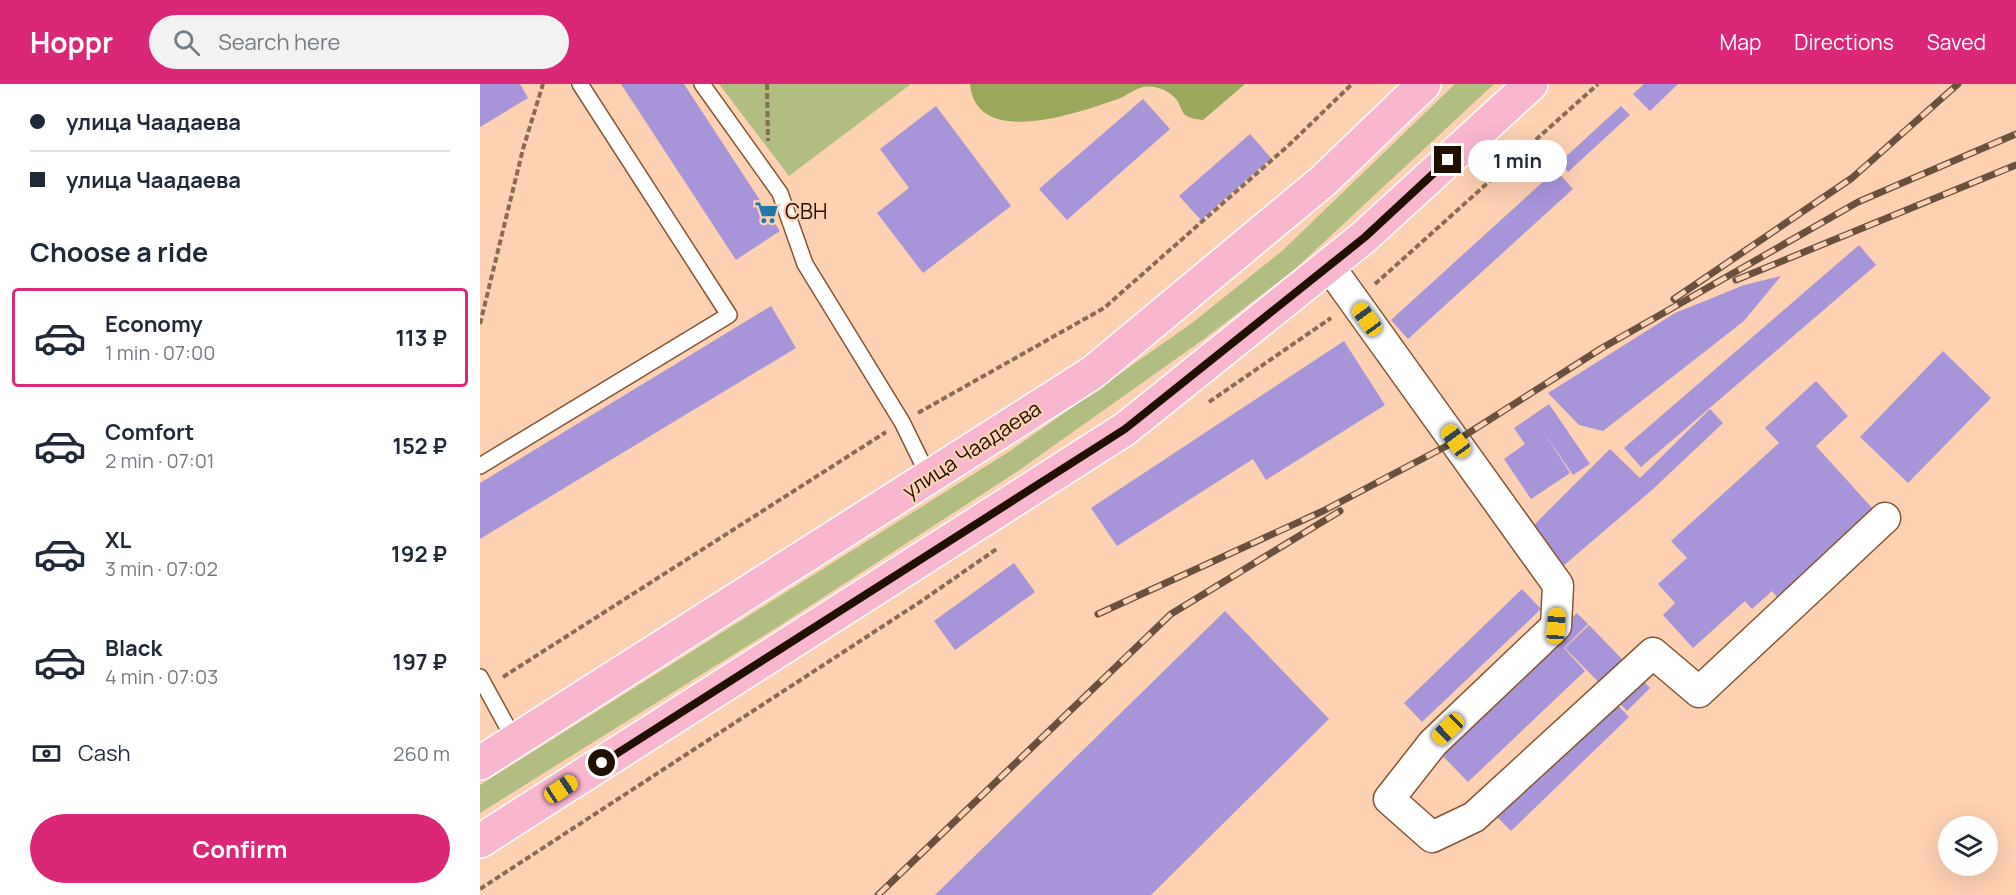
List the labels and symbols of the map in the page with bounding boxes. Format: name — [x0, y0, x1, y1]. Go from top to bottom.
callout: 1 min — [1469, 139, 1568, 181]
route end — [1434, 146, 1461, 173]
place label: СВН — [785, 197, 827, 225]
supermarket icon: СВН — [754, 199, 780, 225]
car — [1349, 299, 1385, 339]
street label: улица Чаадаева — [897, 394, 1046, 504]
car — [1438, 421, 1474, 461]
car — [1546, 607, 1566, 645]
car — [1429, 710, 1467, 748]
route start — [588, 749, 615, 776]
car — [541, 772, 581, 806]

